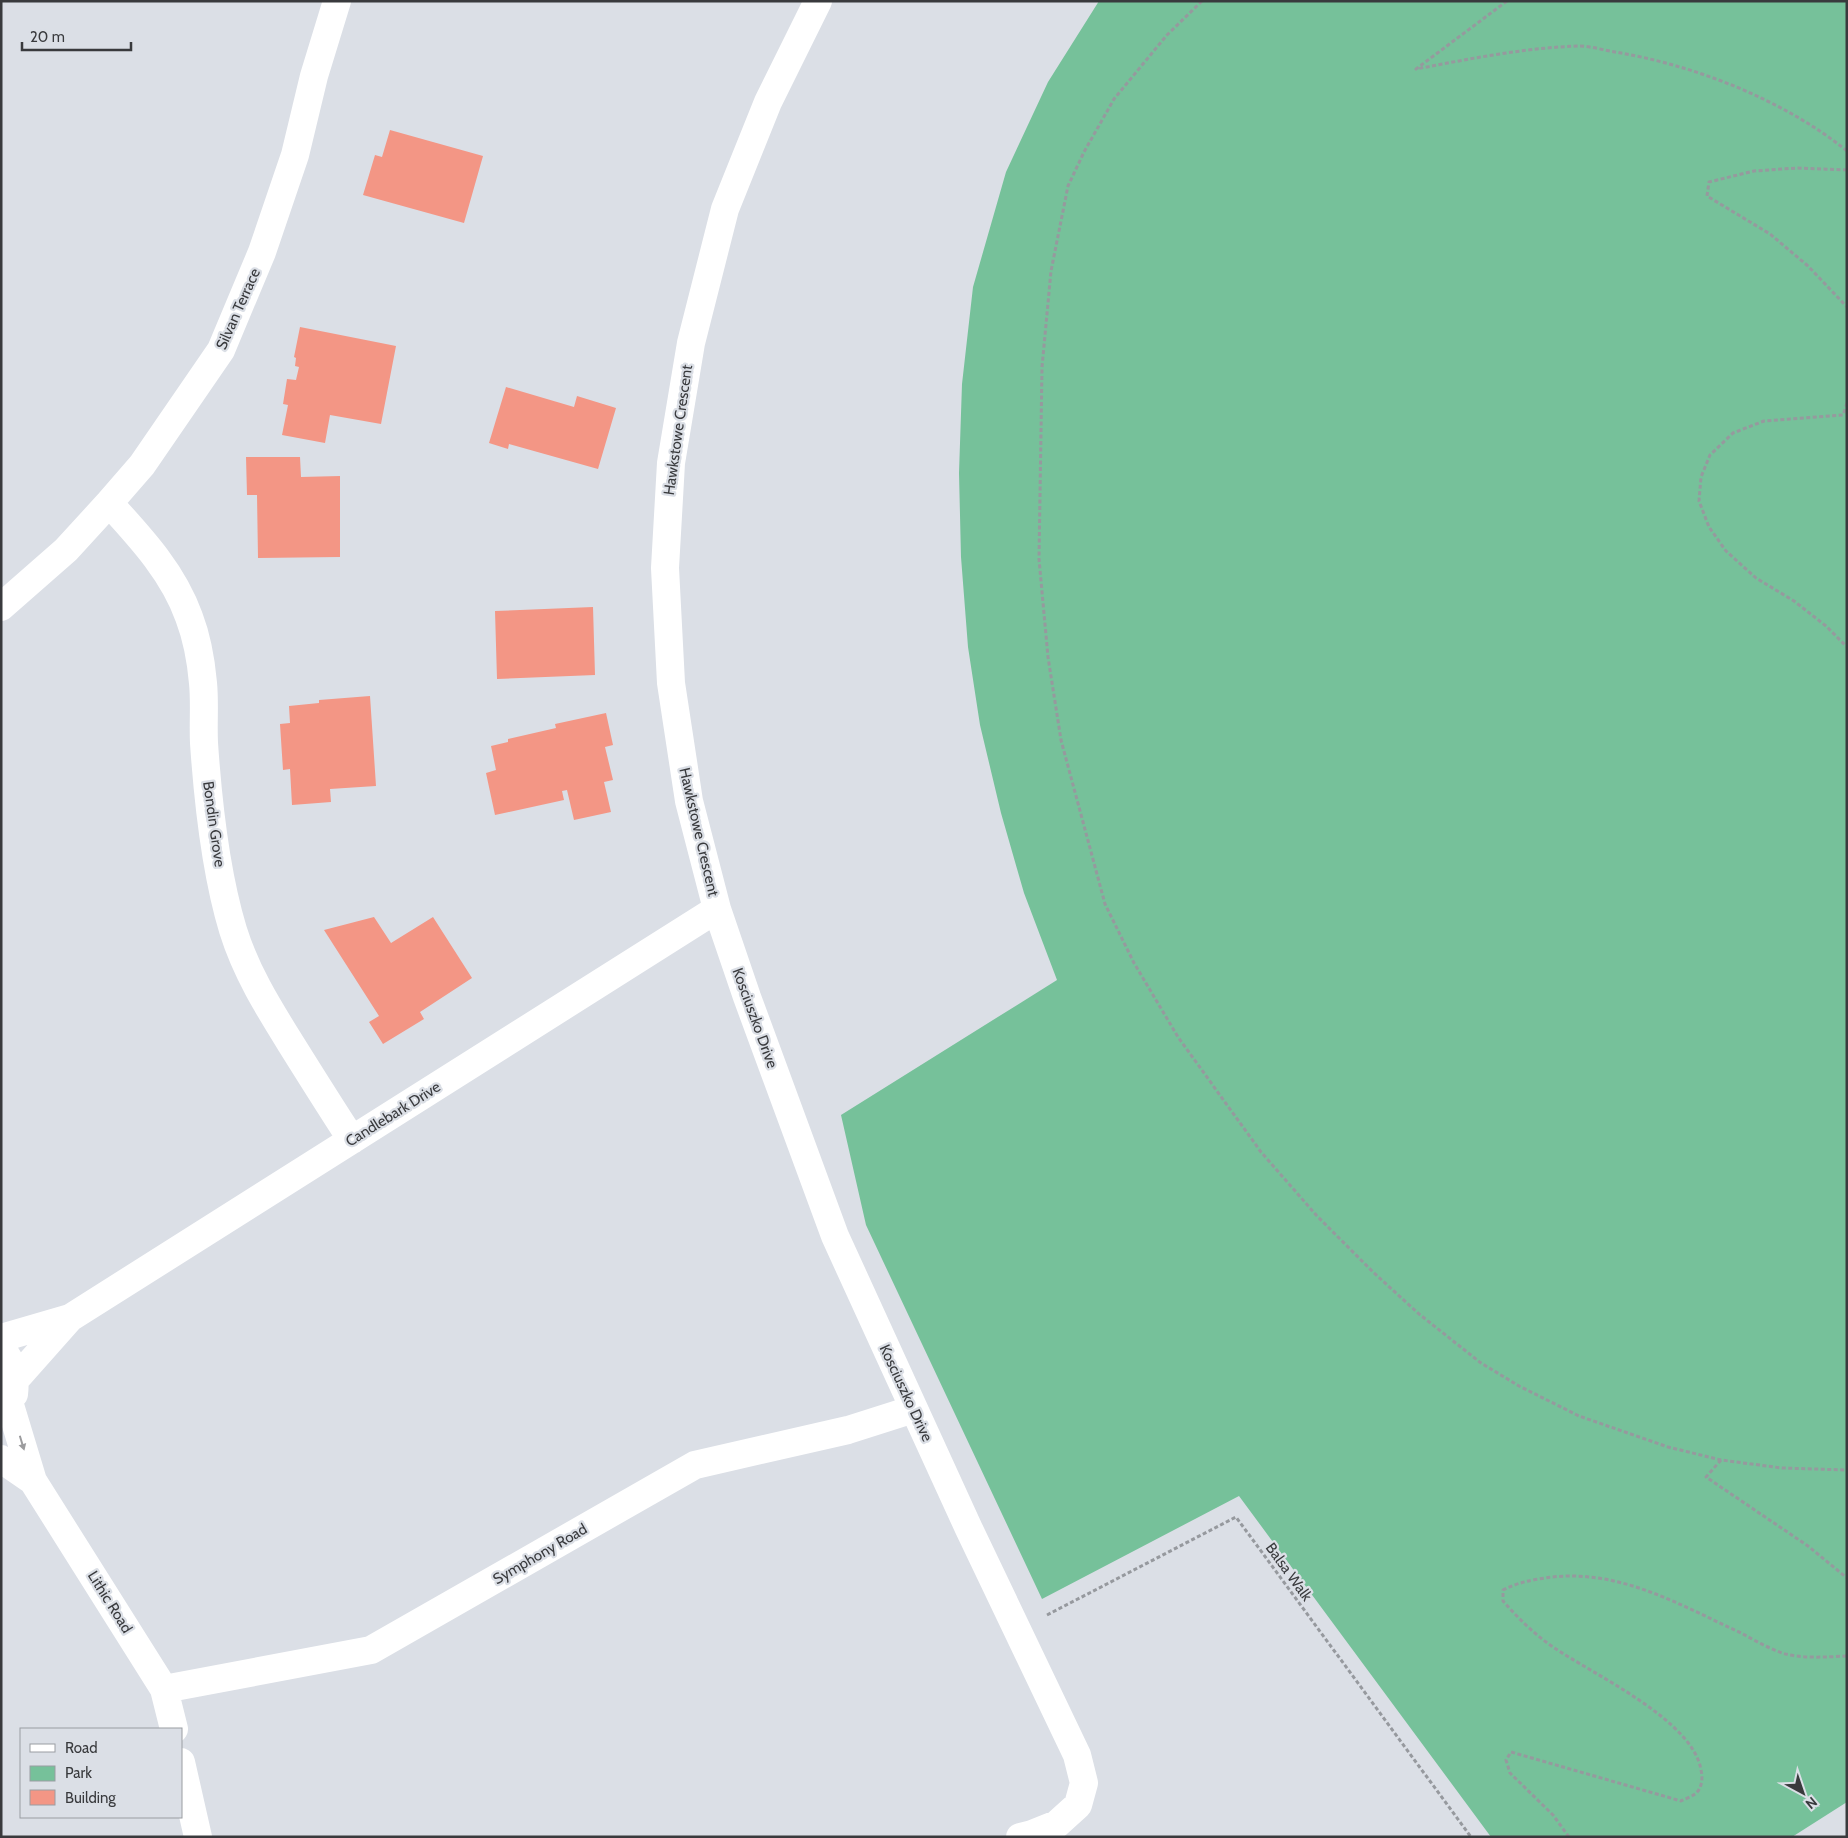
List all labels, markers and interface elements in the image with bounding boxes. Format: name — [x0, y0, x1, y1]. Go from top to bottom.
scale bar — [22, 20, 131, 52]
text: 20 m — [30, 28, 65, 46]
street label: Silvan Terrace — [212, 265, 264, 352]
street label: Hawkstowe Crescent — [660, 364, 696, 496]
street label: Hawkstowe Crescent — [675, 766, 723, 898]
street label: Bondin Grove — [199, 780, 229, 868]
street label: Kosciuszko Drive — [729, 965, 782, 1071]
street label: Candlebark Drive — [342, 1078, 444, 1150]
street label: Kosciuszko Drive — [876, 1342, 937, 1445]
one-way arrow — [18, 1436, 26, 1451]
street label: Symphony Road — [490, 1520, 590, 1588]
street label: Balsa Walk — [1262, 1539, 1316, 1605]
street label: Lithic Road — [84, 1568, 136, 1636]
legend — [20, 1728, 182, 1818]
text: Road — [65, 1739, 98, 1757]
text: Park — [65, 1764, 92, 1782]
north arrow — [1778, 1768, 1828, 1818]
text: Building — [65, 1789, 116, 1807]
text: N — [1802, 1793, 1821, 1813]

